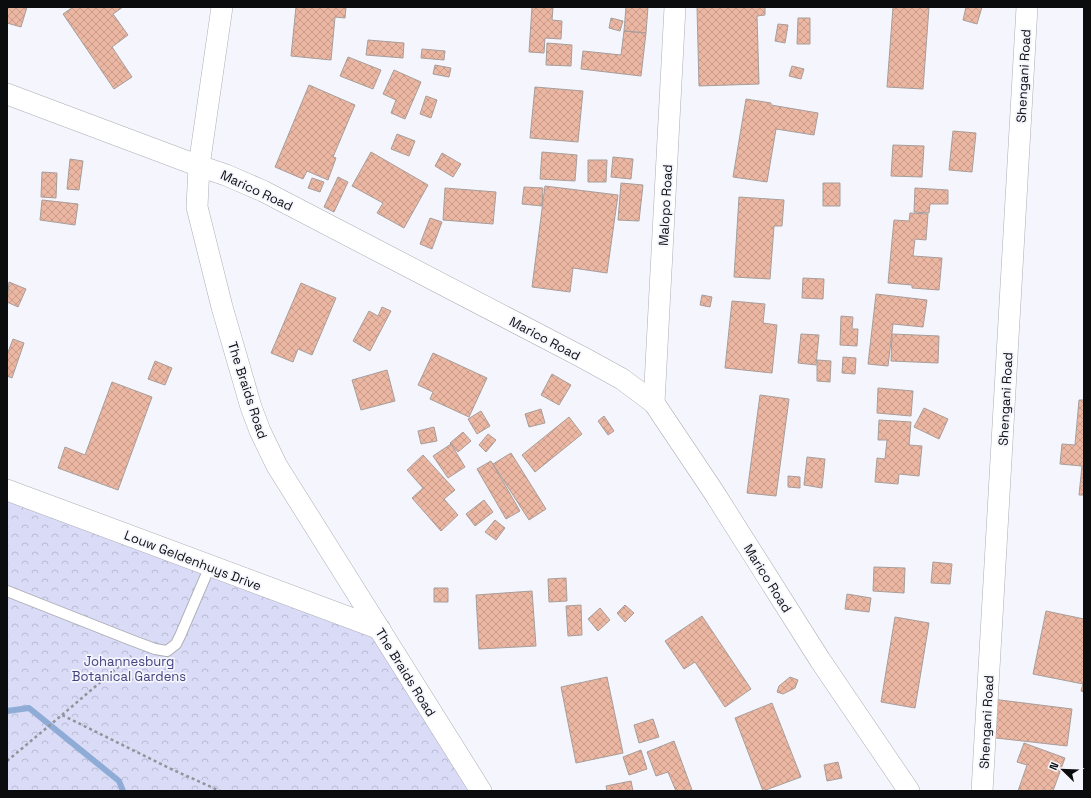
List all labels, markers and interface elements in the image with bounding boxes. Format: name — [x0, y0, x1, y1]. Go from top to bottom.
street label: Shengani Road — [1013, 29, 1034, 123]
street label: Malopo Road — [655, 164, 676, 246]
street label: Marico Road — [218, 166, 296, 215]
street label: Marico Road — [506, 313, 583, 364]
street label: The Braids Road — [224, 339, 271, 441]
street label: Shengani Road — [995, 352, 1016, 446]
street label: Louw Geldenhuys Drive — [122, 526, 264, 594]
street label: Marico Road — [740, 541, 795, 616]
street label: The Braids Road — [372, 625, 440, 720]
park label: Johannesburg Botanical Gardens — [72, 653, 186, 685]
street label: Shengani Road — [976, 675, 997, 769]
north arrow — [1043, 750, 1083, 790]
text: N — [1046, 760, 1062, 772]

